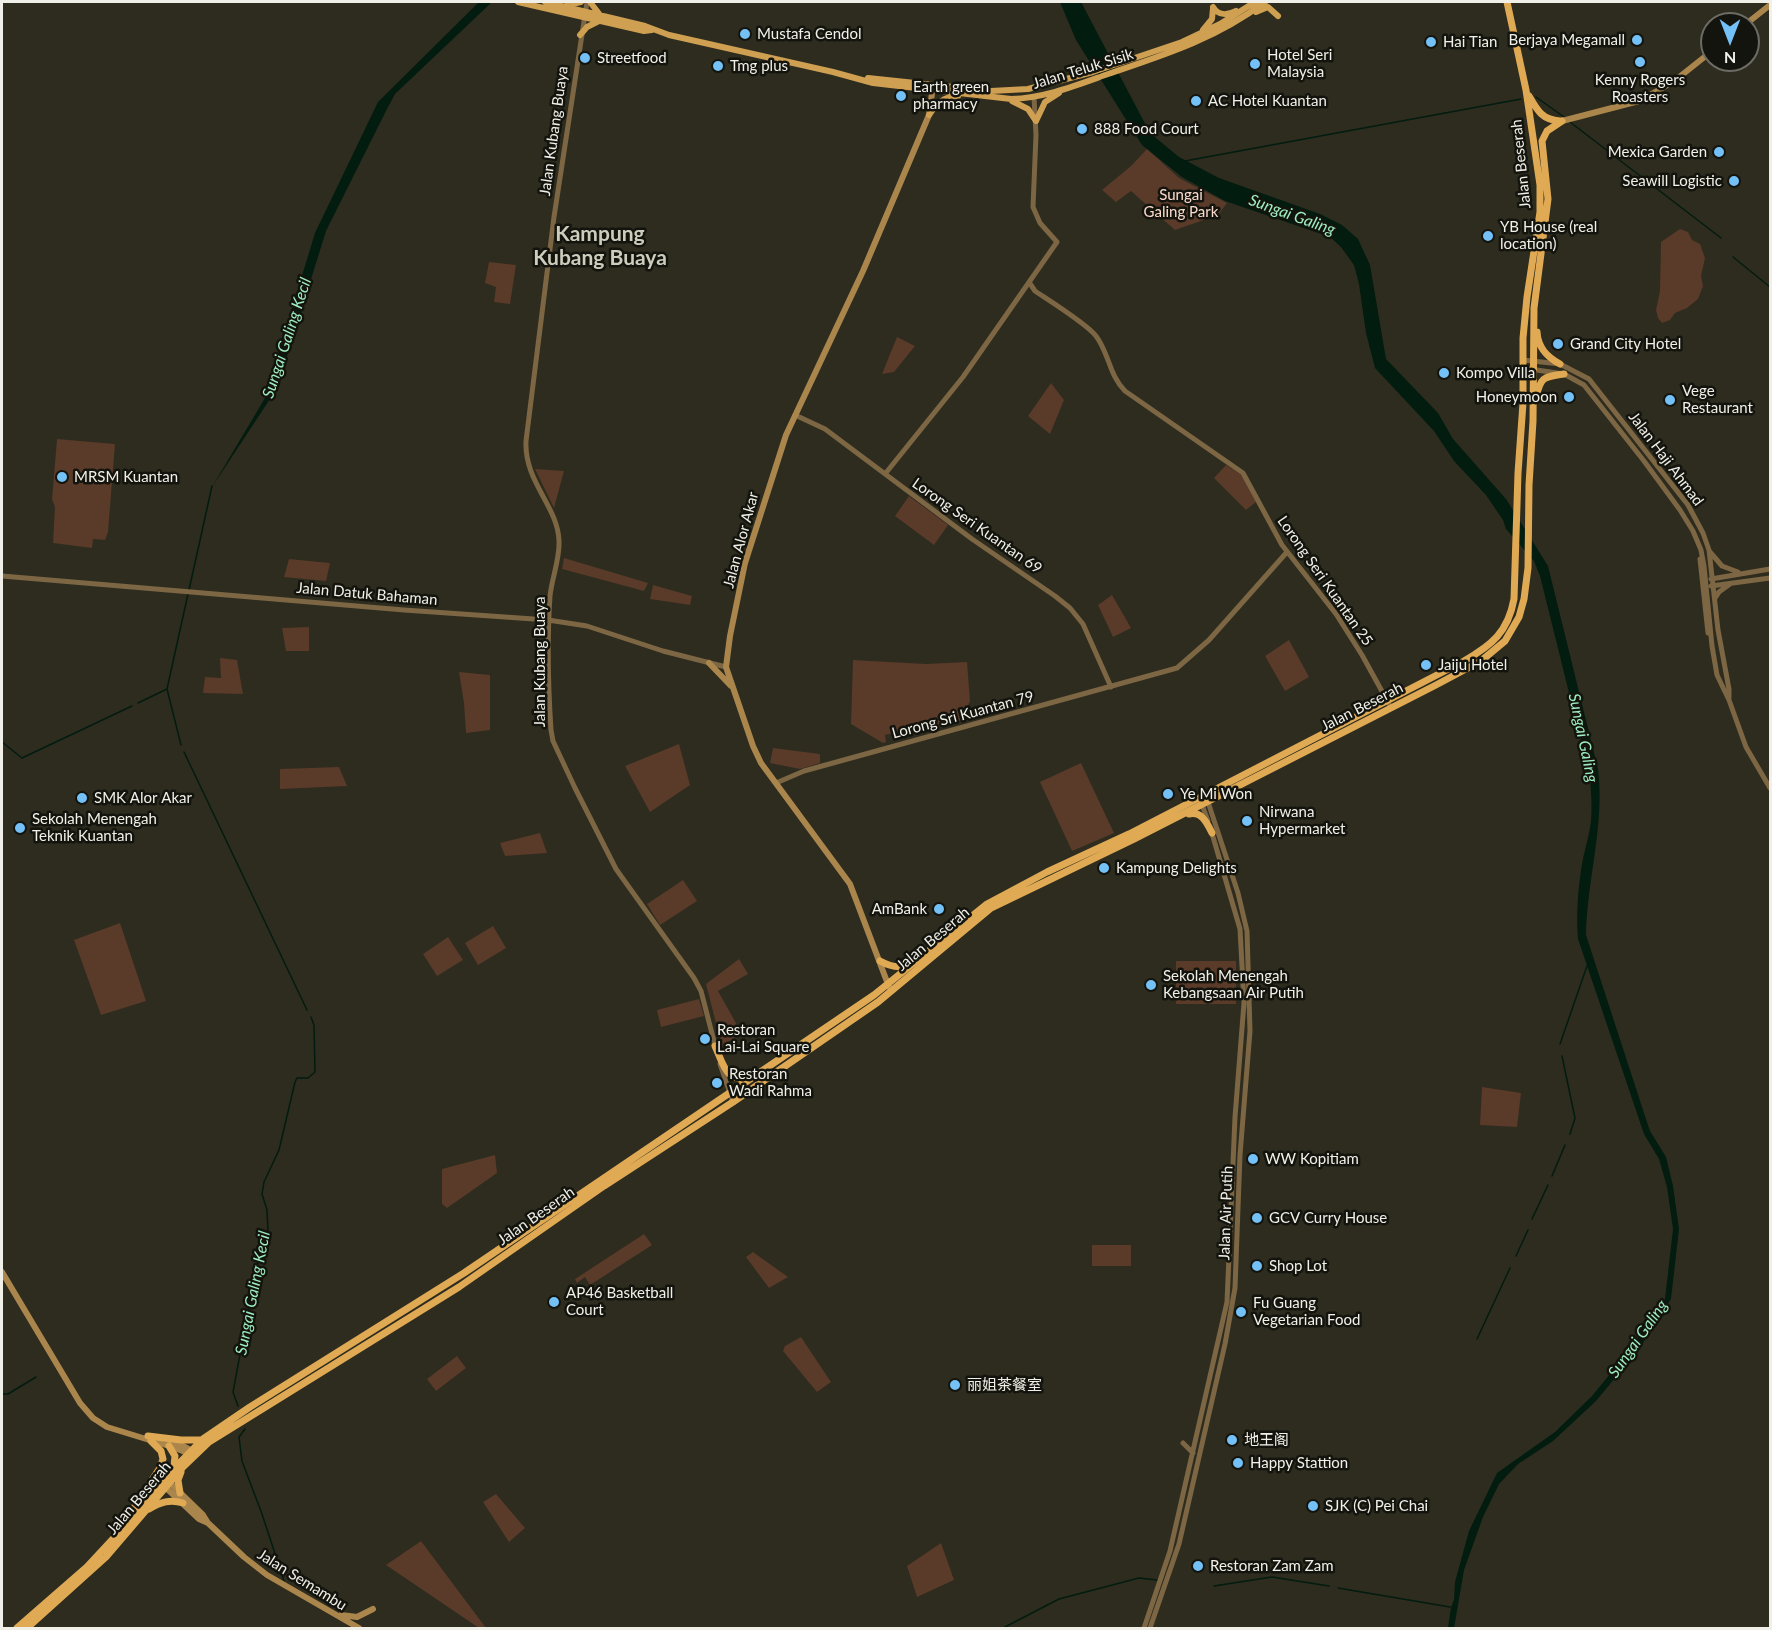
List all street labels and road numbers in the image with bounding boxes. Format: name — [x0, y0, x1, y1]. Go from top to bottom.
street label: Jalan Teluk Sisik — [1030, 45, 1136, 93]
street label: Jalan Kubang Buaya — [536, 65, 572, 197]
street label: Jalan Beserah — [1507, 118, 1535, 210]
street label: Jalan Haji Ahmad — [1625, 408, 1707, 510]
street label: Lorong Seri Kuantan 69 — [909, 474, 1045, 578]
street label: Jalan Alor Akar — [720, 490, 762, 590]
street label: Lorong Seri Kuantan 25 — [1273, 513, 1377, 649]
street label: Jalan Datuk Bahaman — [296, 579, 438, 609]
street label: Jalan Kubang Buaya — [531, 597, 549, 727]
street label: Jalan Beserah — [1318, 679, 1406, 735]
street label: Lorong Sri Kuantan 79 — [890, 687, 1036, 743]
street label: Jalan Beserah — [893, 903, 973, 975]
street label: Jalan Air Putih — [1215, 1165, 1237, 1261]
street label: Jalan Beserah — [494, 1183, 578, 1249]
street label: Jalan Beserah — [103, 1458, 175, 1538]
street label: Jalan Semambu — [254, 1545, 350, 1615]

